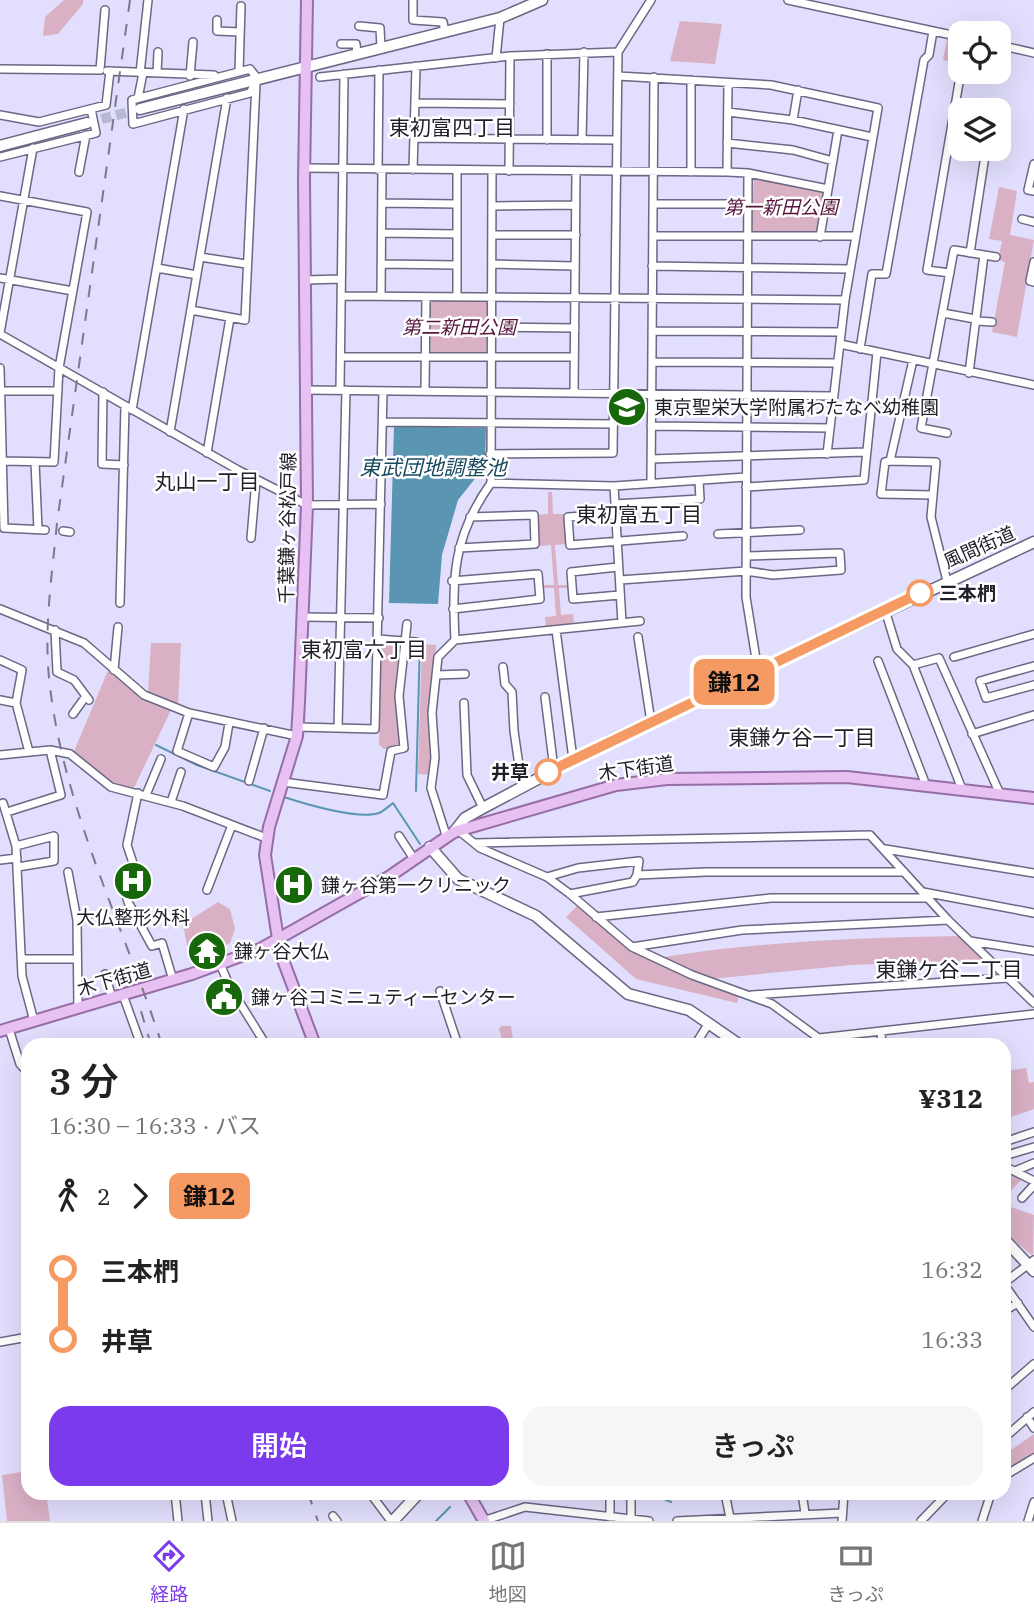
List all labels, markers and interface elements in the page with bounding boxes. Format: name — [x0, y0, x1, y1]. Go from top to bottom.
map controls — [948, 21, 1011, 161]
button: locate — [948, 21, 1011, 84]
button: layers — [948, 98, 1011, 161]
district label: 東初富四丁目 — [389, 113, 515, 141]
park label: 第一新田公園 — [724, 195, 841, 219]
park label: 第二新田公園 — [402, 315, 519, 339]
school or university icon: 東京聖栄大学附属わたなべ幼稚園 — [606, 386, 648, 428]
place label: 東京聖栄大学附属わたなべ幼稚園 — [654, 395, 939, 419]
street label: 千葉鎌ヶ谷松戸線 — [274, 452, 300, 604]
water label: 東武団地調整池 — [360, 453, 508, 481]
district label: 丸山一丁目 — [155, 467, 260, 495]
district label: 東初富五丁目 — [576, 500, 702, 528]
street label: 風間街道 — [939, 521, 1019, 573]
marker: 三本椚 — [907, 580, 933, 606]
place label: 三本椚 — [939, 581, 996, 605]
district label: 東初富六丁目 — [301, 635, 427, 663]
line badge: 鎌12 — [694, 659, 774, 705]
text: 鎌12 — [708, 666, 760, 698]
district label: 東鎌ケ谷一丁目 — [729, 723, 876, 751]
street label: 木下街道 — [597, 751, 675, 785]
marker: 井草 — [535, 759, 561, 785]
place label: 井草 — [491, 760, 529, 784]
hospital icon: 大仏整形外科 — [112, 860, 154, 902]
hospital icon: 鎌ヶ谷第一クリニック — [273, 864, 315, 906]
place label: 鎌ヶ谷第一クリニック — [321, 873, 511, 897]
place label: 大仏整形外科 — [76, 905, 190, 929]
temple icon: 鎌ヶ谷大仏 — [186, 930, 228, 972]
place label: 鎌ヶ谷大仏 — [234, 939, 329, 963]
district label: 東鎌ケ谷二丁目 — [876, 955, 1023, 983]
street label: 木下街道 — [74, 957, 154, 1001]
public building icon: 鎌ヶ谷コミニュティーセンター — [203, 976, 245, 1018]
place label: 鎌ヶ谷コミニュティーセンター — [251, 985, 516, 1009]
text: 3 分 — [49, 1056, 119, 1105]
text: ¥312 — [918, 1081, 983, 1115]
text: 16:30 – 16:33 · バス — [49, 1110, 261, 1140]
icon: walk — [49, 1177, 87, 1215]
icon: forward — [121, 1177, 159, 1215]
text: 鎌12 — [183, 1180, 236, 1212]
text: 2 — [97, 1181, 111, 1211]
text: 三本椚 — [101, 1254, 179, 1288]
text: 16:32 — [921, 1254, 983, 1284]
text: 井草 — [101, 1324, 153, 1358]
text: 16:33 — [921, 1324, 983, 1354]
button: 開始 — [49, 1406, 509, 1486]
button: きっぷ — [523, 1406, 983, 1486]
tab: 経路 — [150, 1537, 188, 1606]
tab: 地図 — [489, 1537, 527, 1606]
tab: きっぷ — [827, 1537, 884, 1606]

